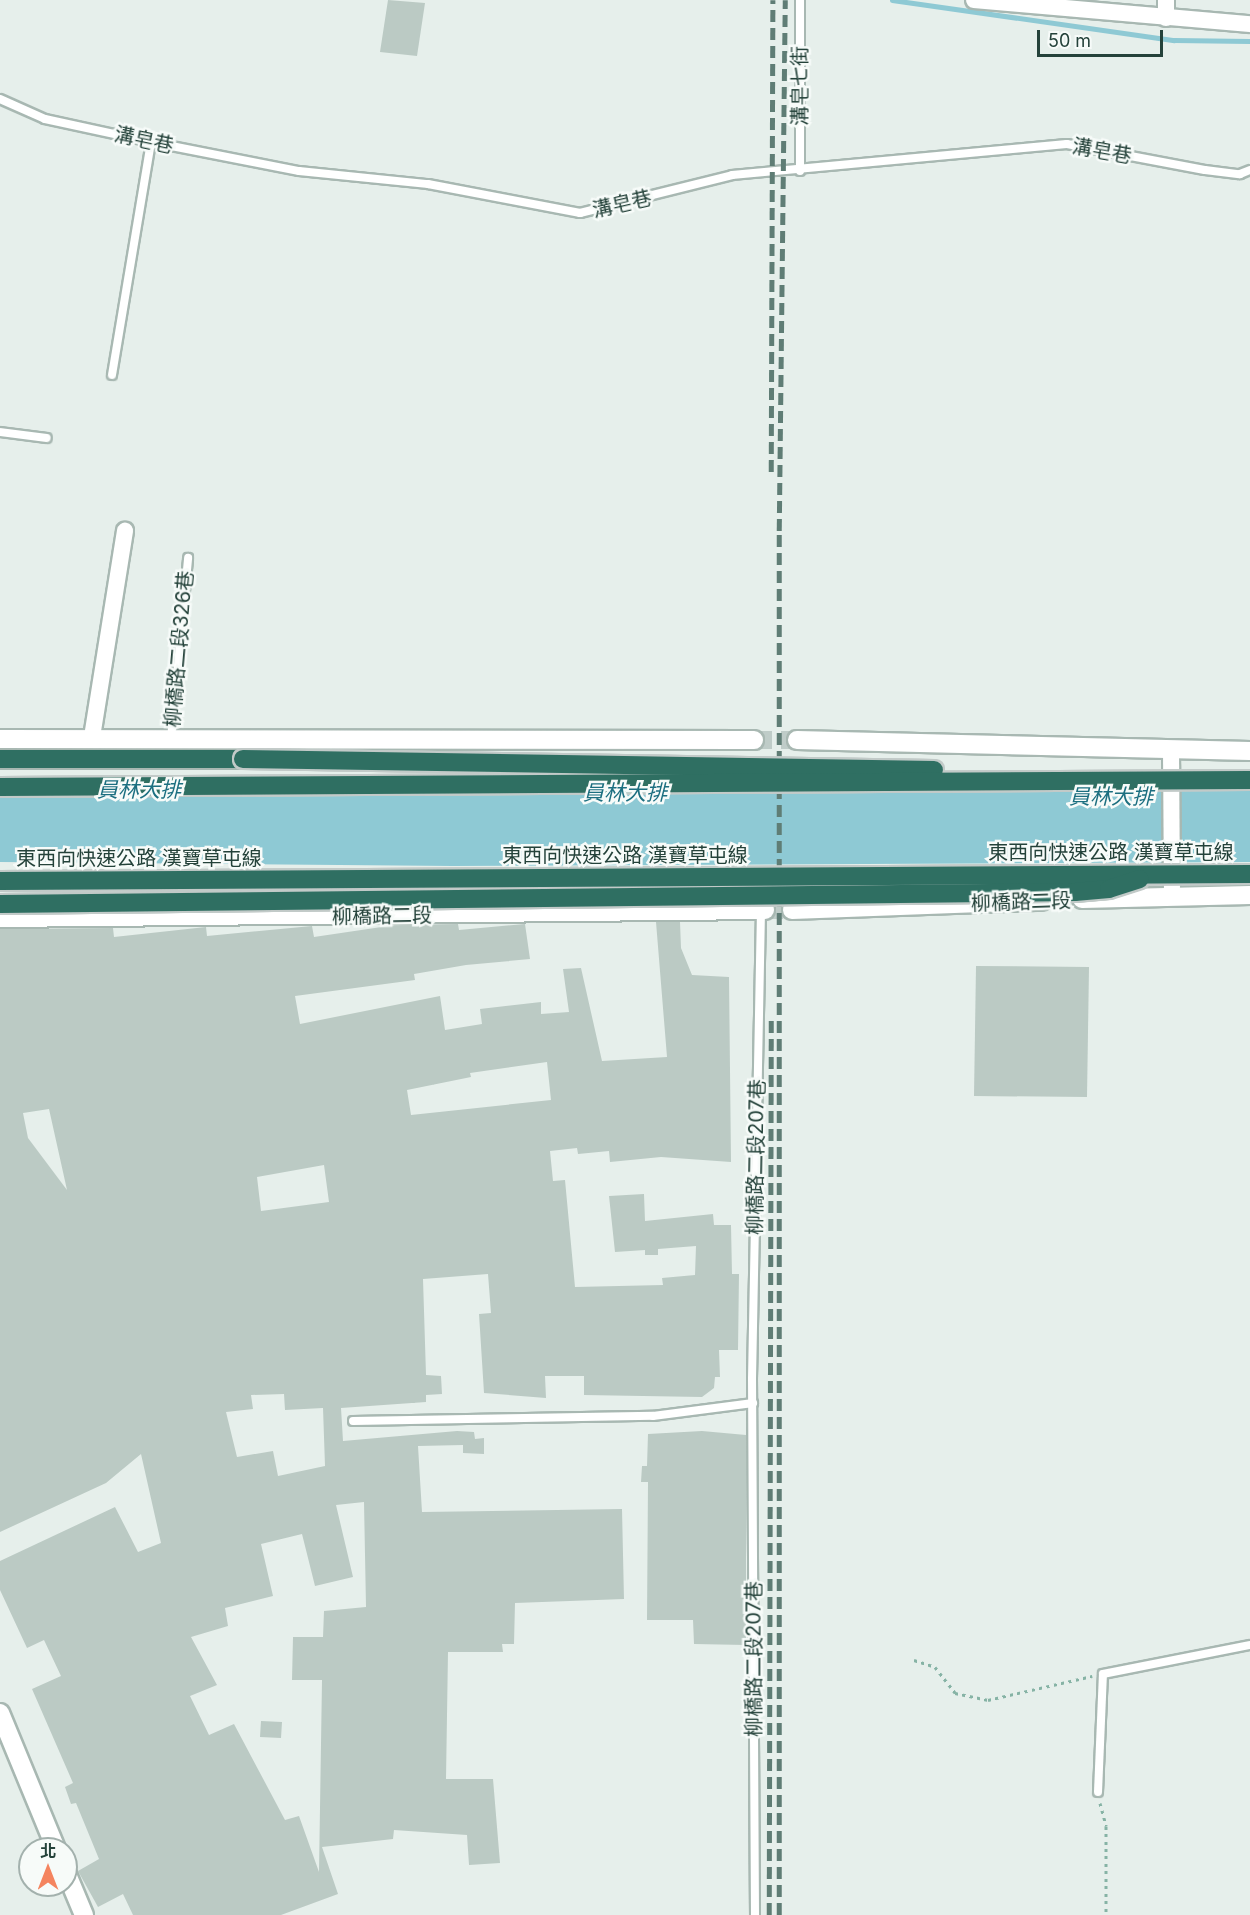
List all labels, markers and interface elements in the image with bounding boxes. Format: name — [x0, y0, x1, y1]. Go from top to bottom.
scale bar — [1040, 18, 1166, 56]
text: 50 m — [1048, 30, 1091, 51]
street label: 溝皂七街 — [788, 46, 812, 126]
street label: 溝皂巷 — [112, 122, 176, 158]
street label: 溝皂巷 — [1070, 134, 1134, 168]
street label: 溝皂巷 — [590, 186, 654, 222]
street label: 柳橋路二段326巷 — [160, 570, 198, 728]
water label: 員林大排 — [97, 777, 181, 803]
water label: 員林大排 — [583, 780, 667, 806]
water label: 員林大排 — [1069, 784, 1153, 810]
street label: 東西向快速公路 漢寶草屯線 — [988, 840, 1234, 864]
street label: 東西向快速公路 漢寶草屯線 — [502, 843, 748, 867]
street label: 東西向快速公路 漢寶草屯線 — [16, 846, 262, 870]
street label: 柳橋路二段 — [971, 888, 1071, 916]
street label: 柳橋路二段 — [332, 903, 432, 929]
street label: 柳橋路二段207巷 — [743, 1079, 769, 1235]
street label: 柳橋路二段207巷 — [742, 1581, 766, 1737]
north arrow — [18, 1837, 78, 1897]
text: 北 — [40, 1841, 56, 1861]

